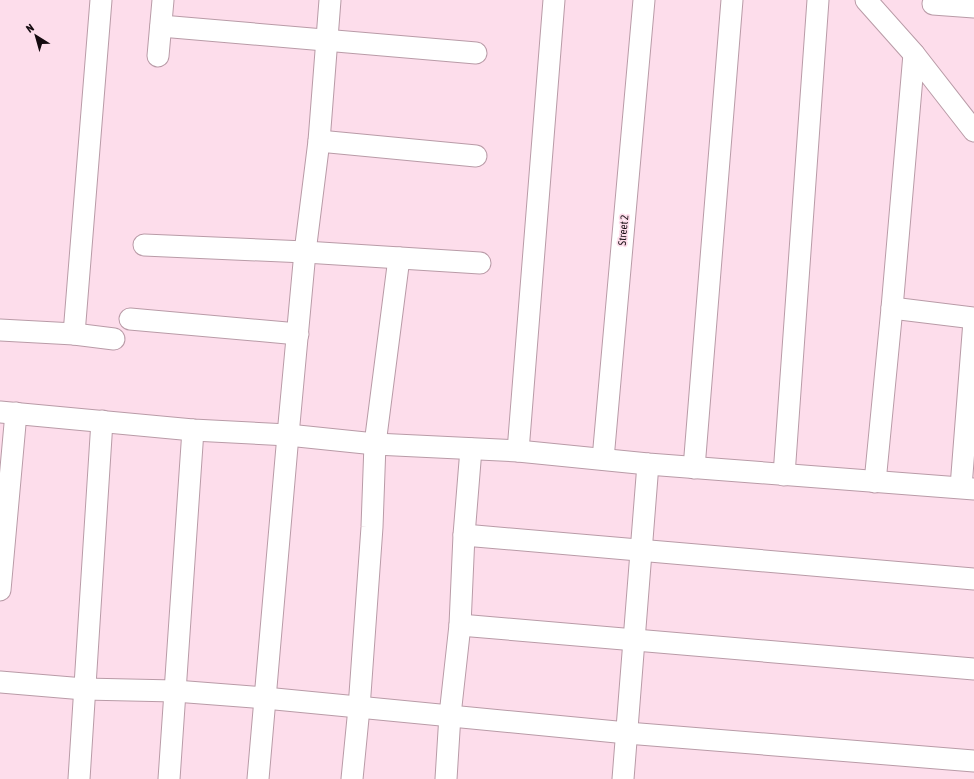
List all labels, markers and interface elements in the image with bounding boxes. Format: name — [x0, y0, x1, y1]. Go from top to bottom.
north arrow — [16, 16, 56, 56]
text: N — [24, 21, 36, 35]
street label: Street 2 — [616, 214, 630, 246]

